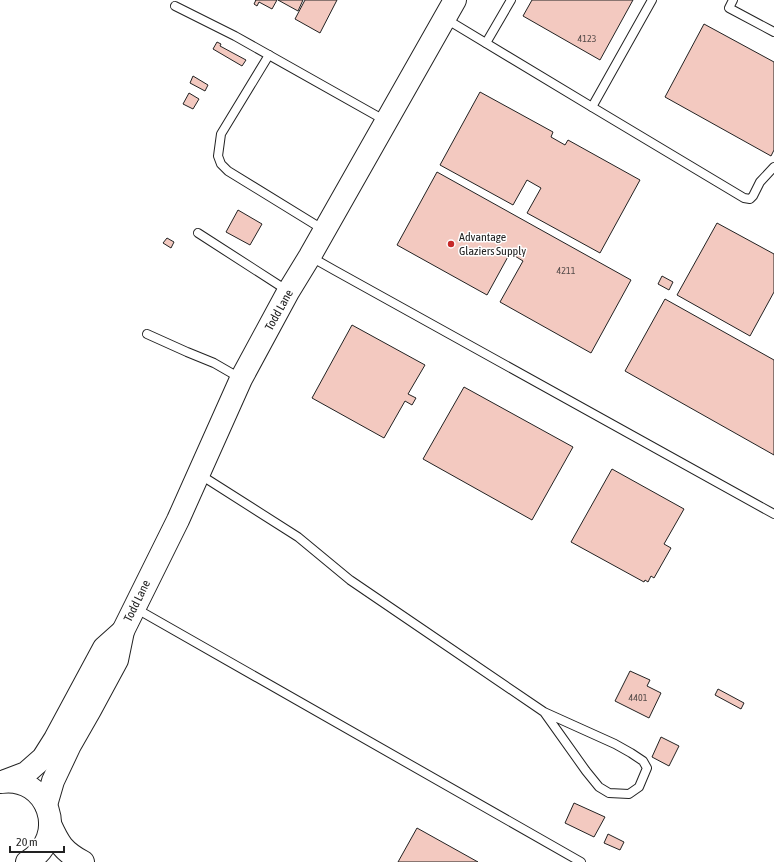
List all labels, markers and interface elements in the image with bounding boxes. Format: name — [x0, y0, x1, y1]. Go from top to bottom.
house number: 4123 — [578, 33, 597, 44]
place label: Advantage Glaziers Supply — [459, 230, 526, 258]
marker: Advantage Glaziers Supply — [446, 239, 456, 249]
house number: 4211 — [557, 265, 576, 276]
street label: Todd Lane — [262, 287, 296, 333]
street label: Todd Lane — [121, 578, 153, 624]
house number: 4401 — [629, 692, 648, 703]
scale bar — [10, 828, 64, 854]
text: 20 m — [16, 835, 38, 849]

